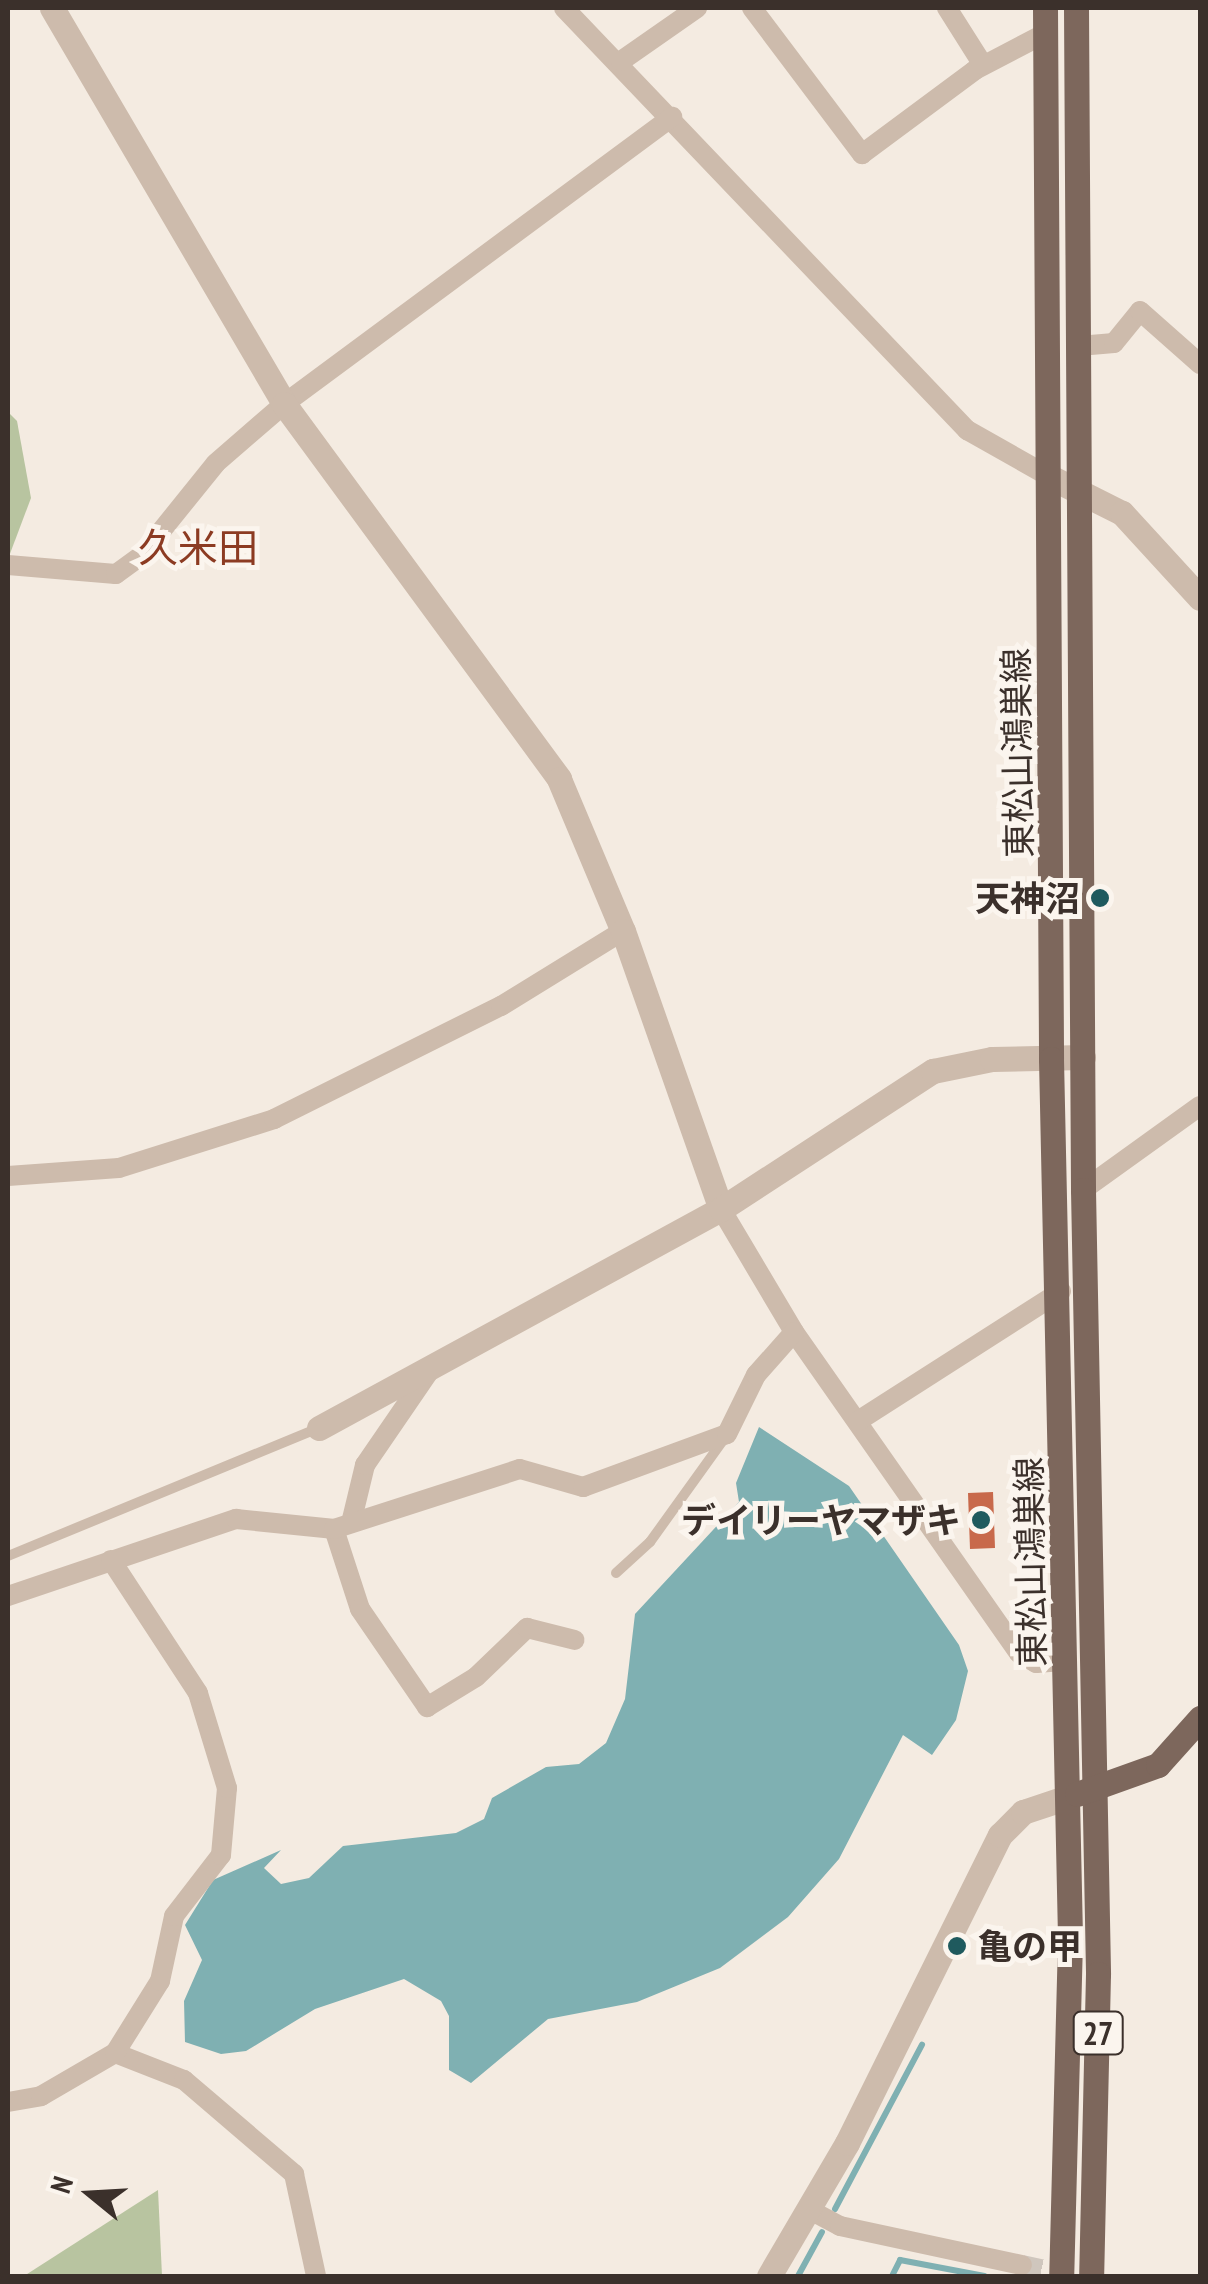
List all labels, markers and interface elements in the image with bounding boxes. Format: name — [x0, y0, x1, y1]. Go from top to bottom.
district label: 久米田 — [138, 523, 258, 571]
street label: 東松山鴻巣線 — [994, 648, 1040, 858]
place label: 天神沼 — [975, 877, 1080, 919]
marker: 天神沼 — [1089, 887, 1111, 909]
street label: 東松山鴻巣線 — [1007, 1457, 1053, 1667]
place label: デイリーヤマザキ — [681, 1499, 961, 1541]
marker: デイリーヤマザキ — [970, 1509, 992, 1531]
place label: 亀の甲 — [977, 1925, 1082, 1967]
marker: 亀の甲 — [946, 1935, 968, 1957]
road number: 27 — [1070, 2006, 1126, 2060]
north arrow — [40, 2144, 140, 2244]
text: N — [41, 2172, 81, 2197]

